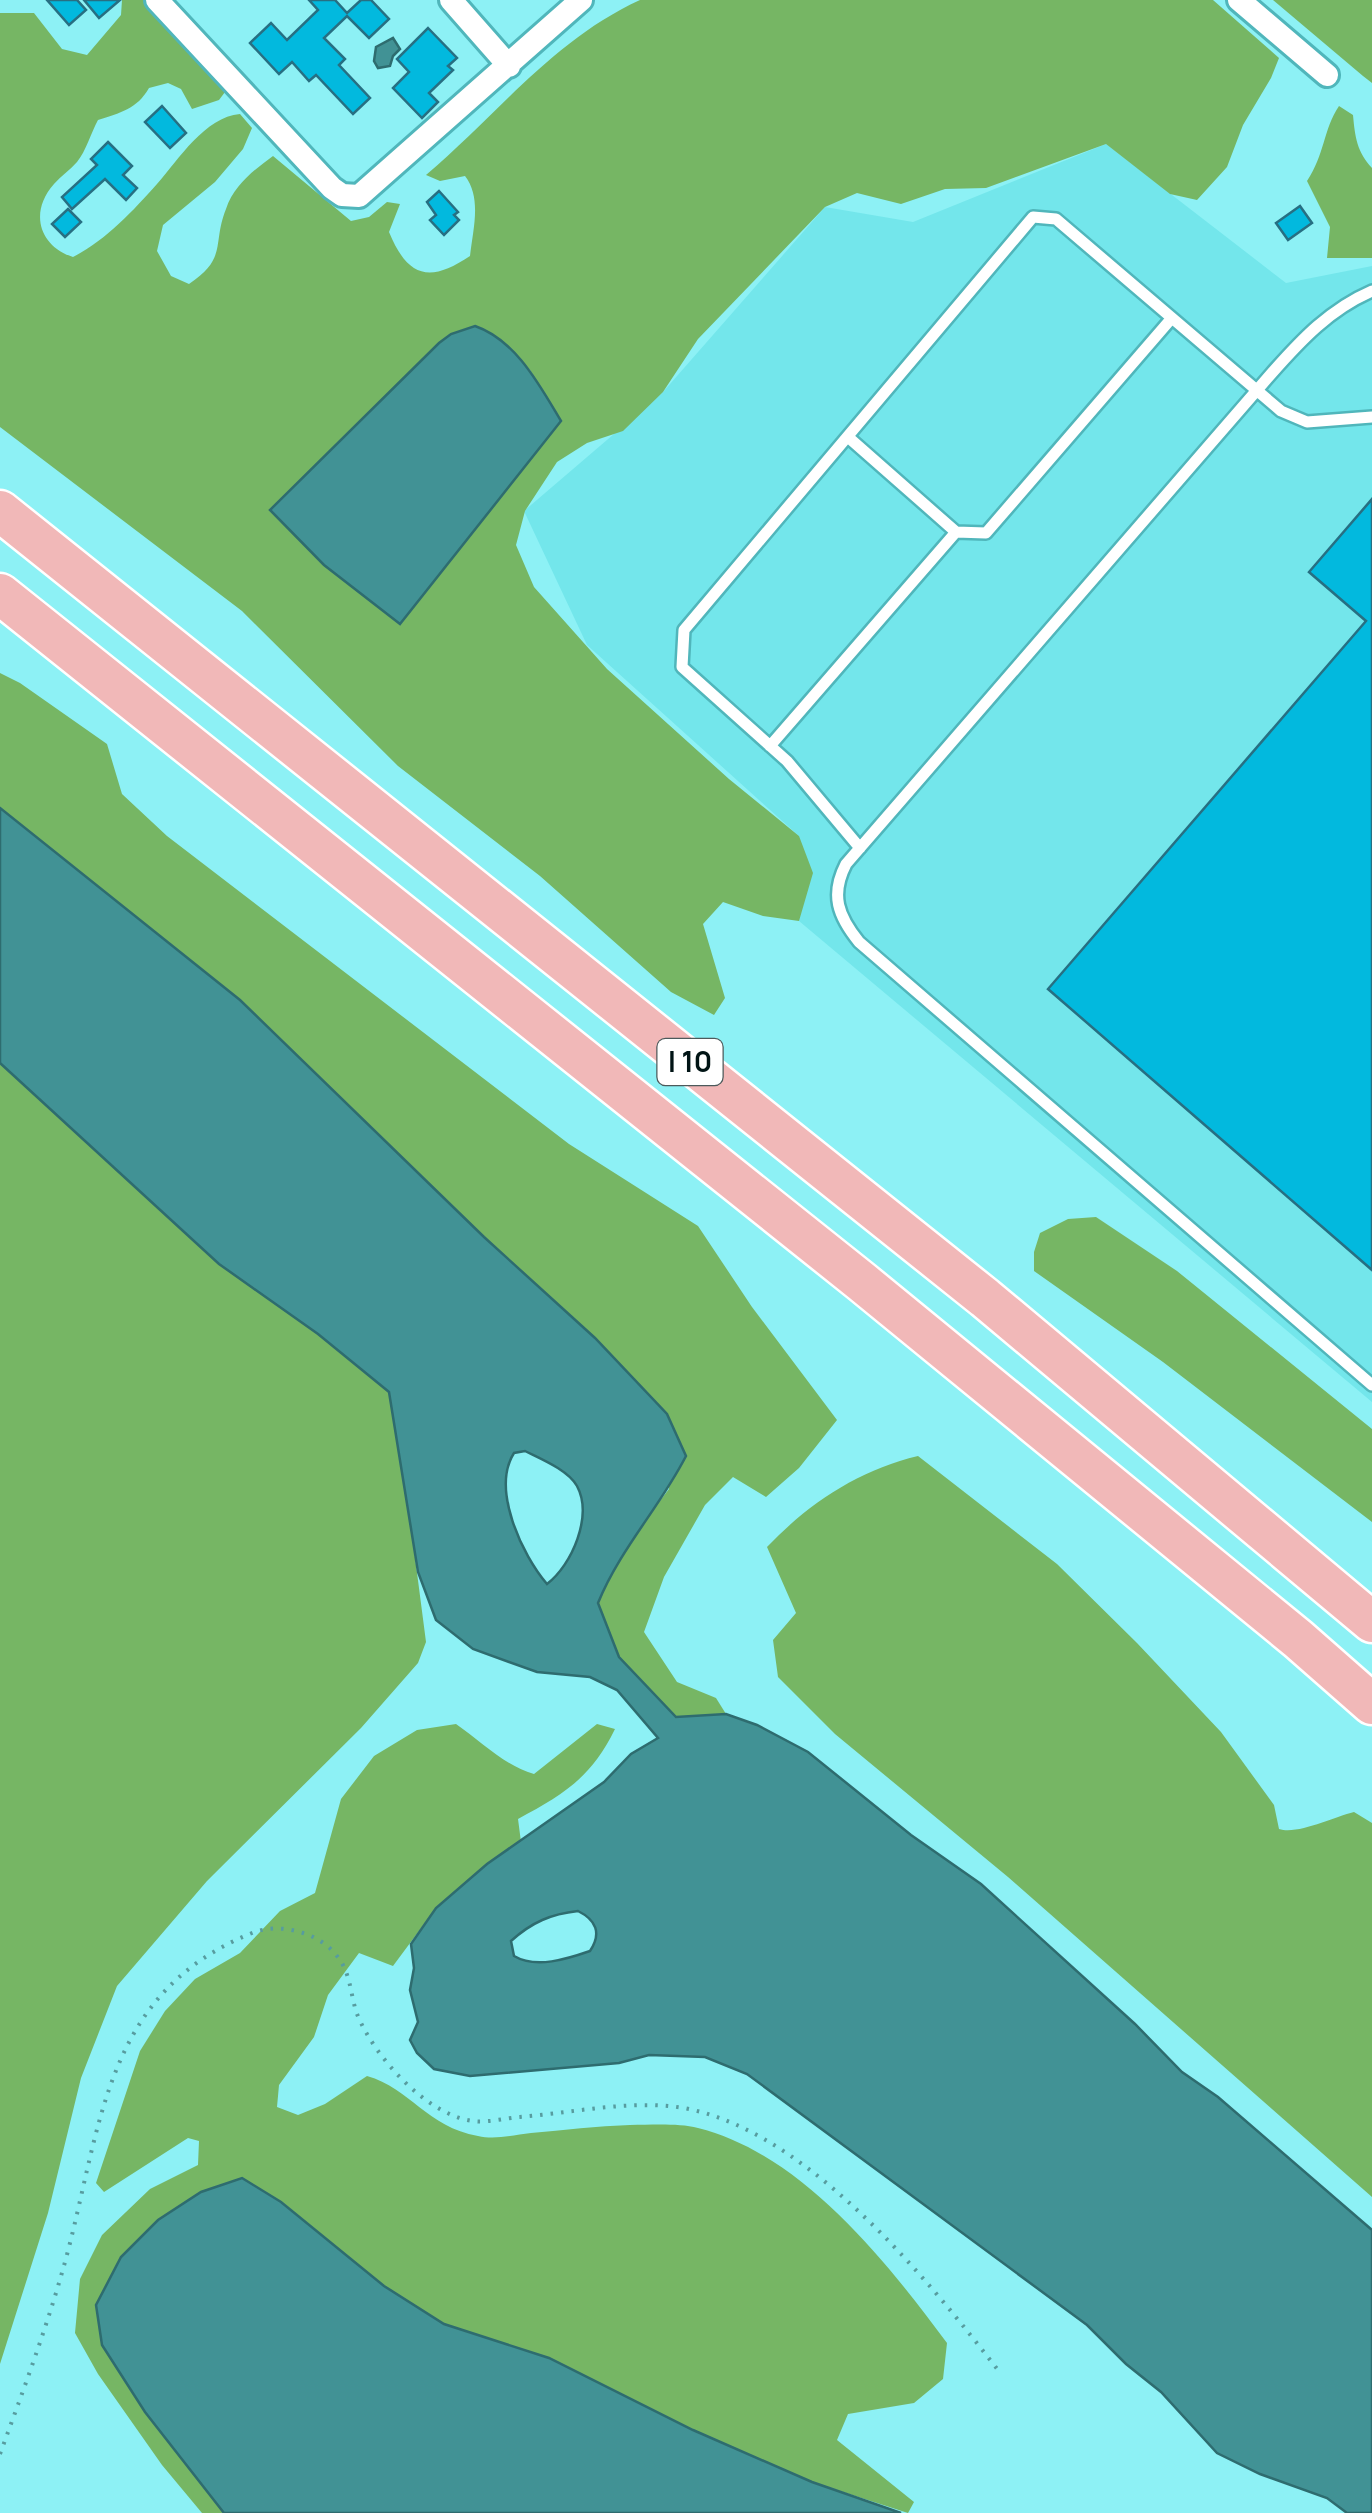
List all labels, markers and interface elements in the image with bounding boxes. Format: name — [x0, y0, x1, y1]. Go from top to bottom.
road number: I 10 — [658, 1039, 722, 1085]

